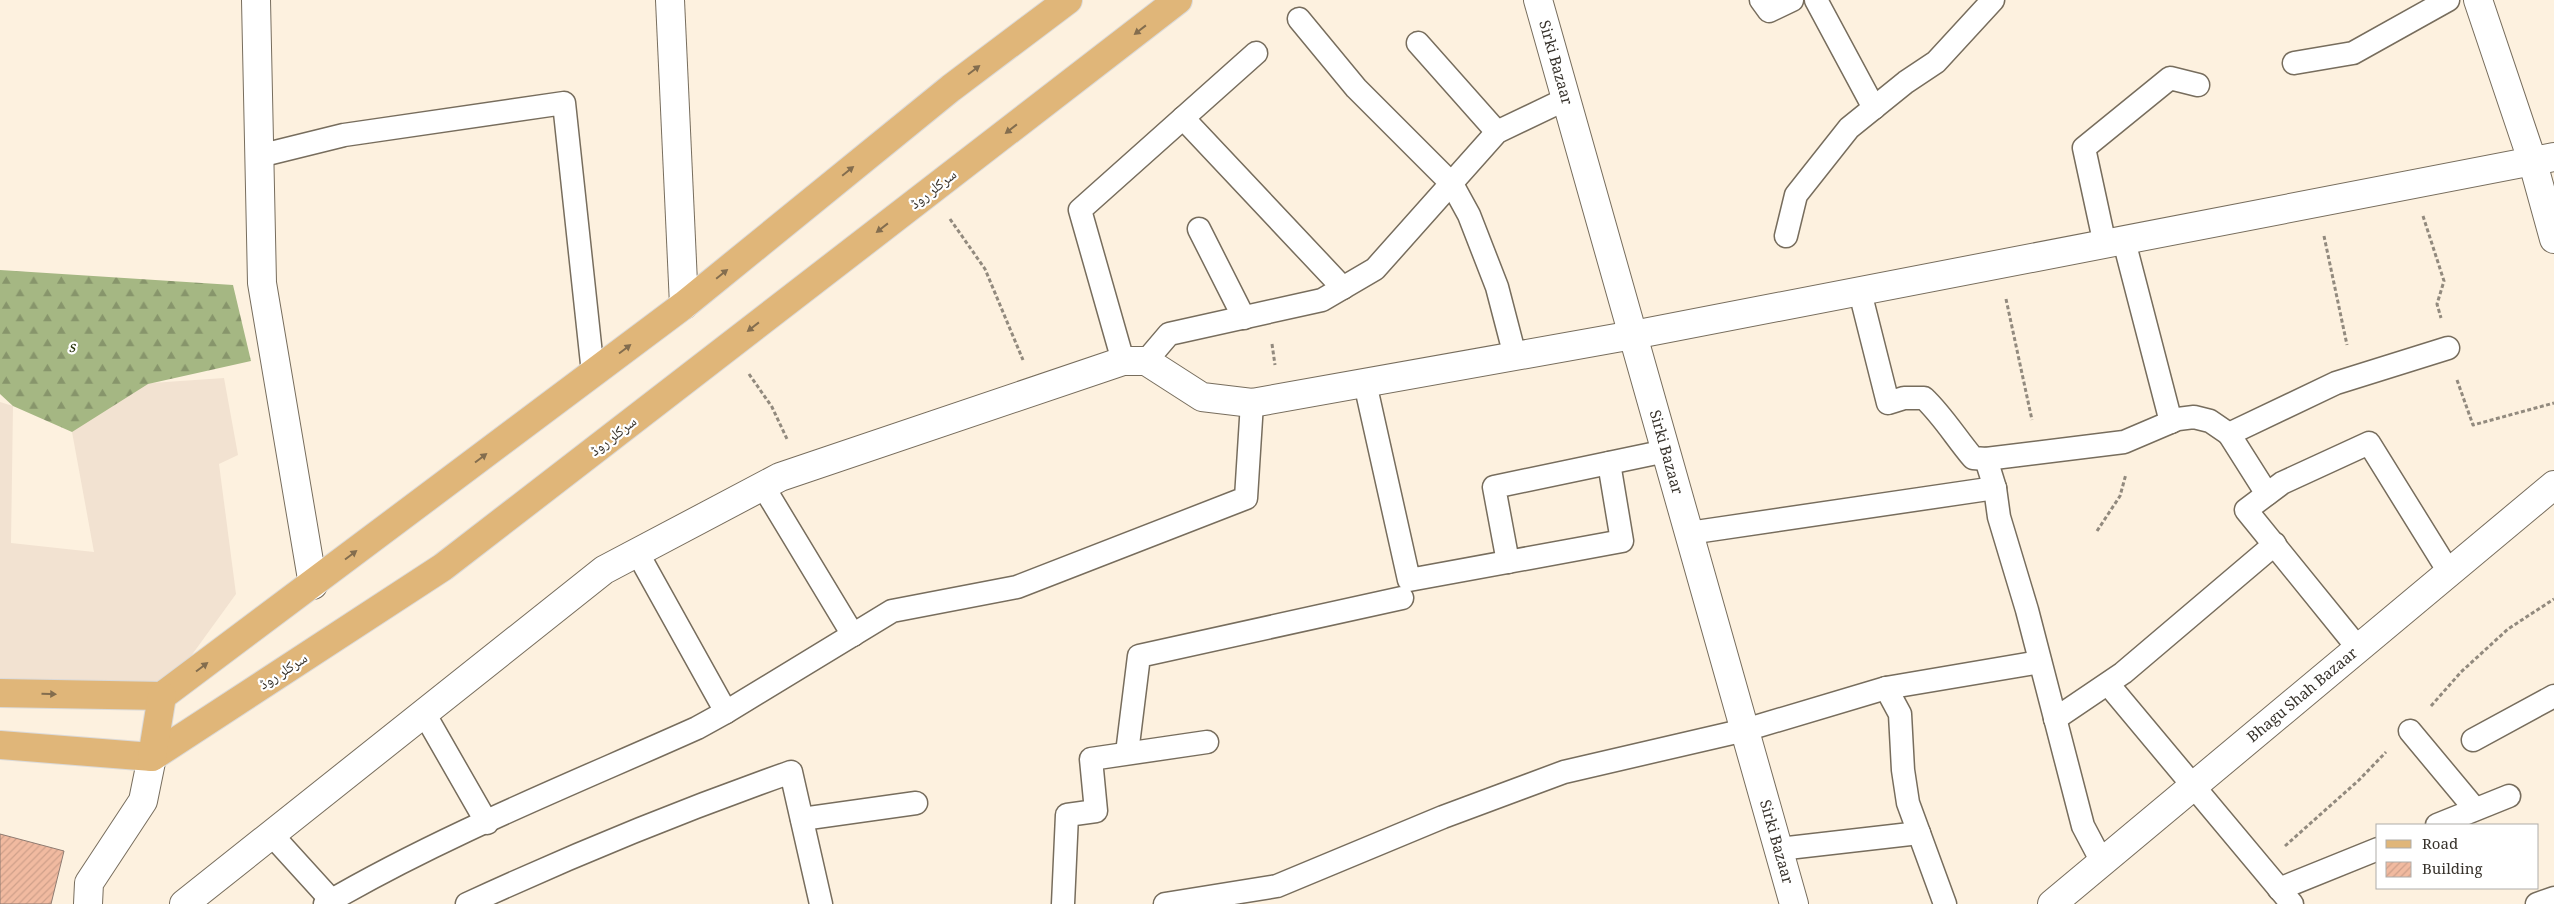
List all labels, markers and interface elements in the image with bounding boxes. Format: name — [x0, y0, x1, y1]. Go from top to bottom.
street label: Sirki Bazaar — [1529, 18, 1578, 108]
one-way arrow — [1133, 24, 1146, 35]
one-way arrow — [967, 65, 981, 75]
one-way arrow — [1005, 123, 1018, 134]
street label: سرکلر روڈ — [905, 164, 964, 218]
one-way arrow — [841, 166, 854, 177]
one-way arrow — [875, 223, 889, 233]
one-way arrow — [715, 269, 728, 280]
one-way arrow — [747, 322, 760, 333]
park label: s — [69, 336, 77, 362]
one-way arrow — [618, 344, 632, 354]
street label: Sirki Bazaar — [1640, 407, 1688, 498]
street label: سرکلر روڈ — [585, 411, 644, 465]
one-way arrow — [474, 452, 487, 463]
one-way arrow — [344, 550, 357, 561]
street label: Bhagu Shah Bazaar — [2242, 643, 2365, 751]
street label: سرکلر روڈ — [254, 647, 314, 698]
one-way arrow — [195, 662, 209, 672]
one-way arrow — [41, 690, 57, 698]
street label: Sirki Bazaar — [1750, 797, 1799, 888]
legend — [2376, 824, 2539, 889]
text: Road — [2422, 833, 2458, 859]
text: Building — [2422, 858, 2483, 884]

